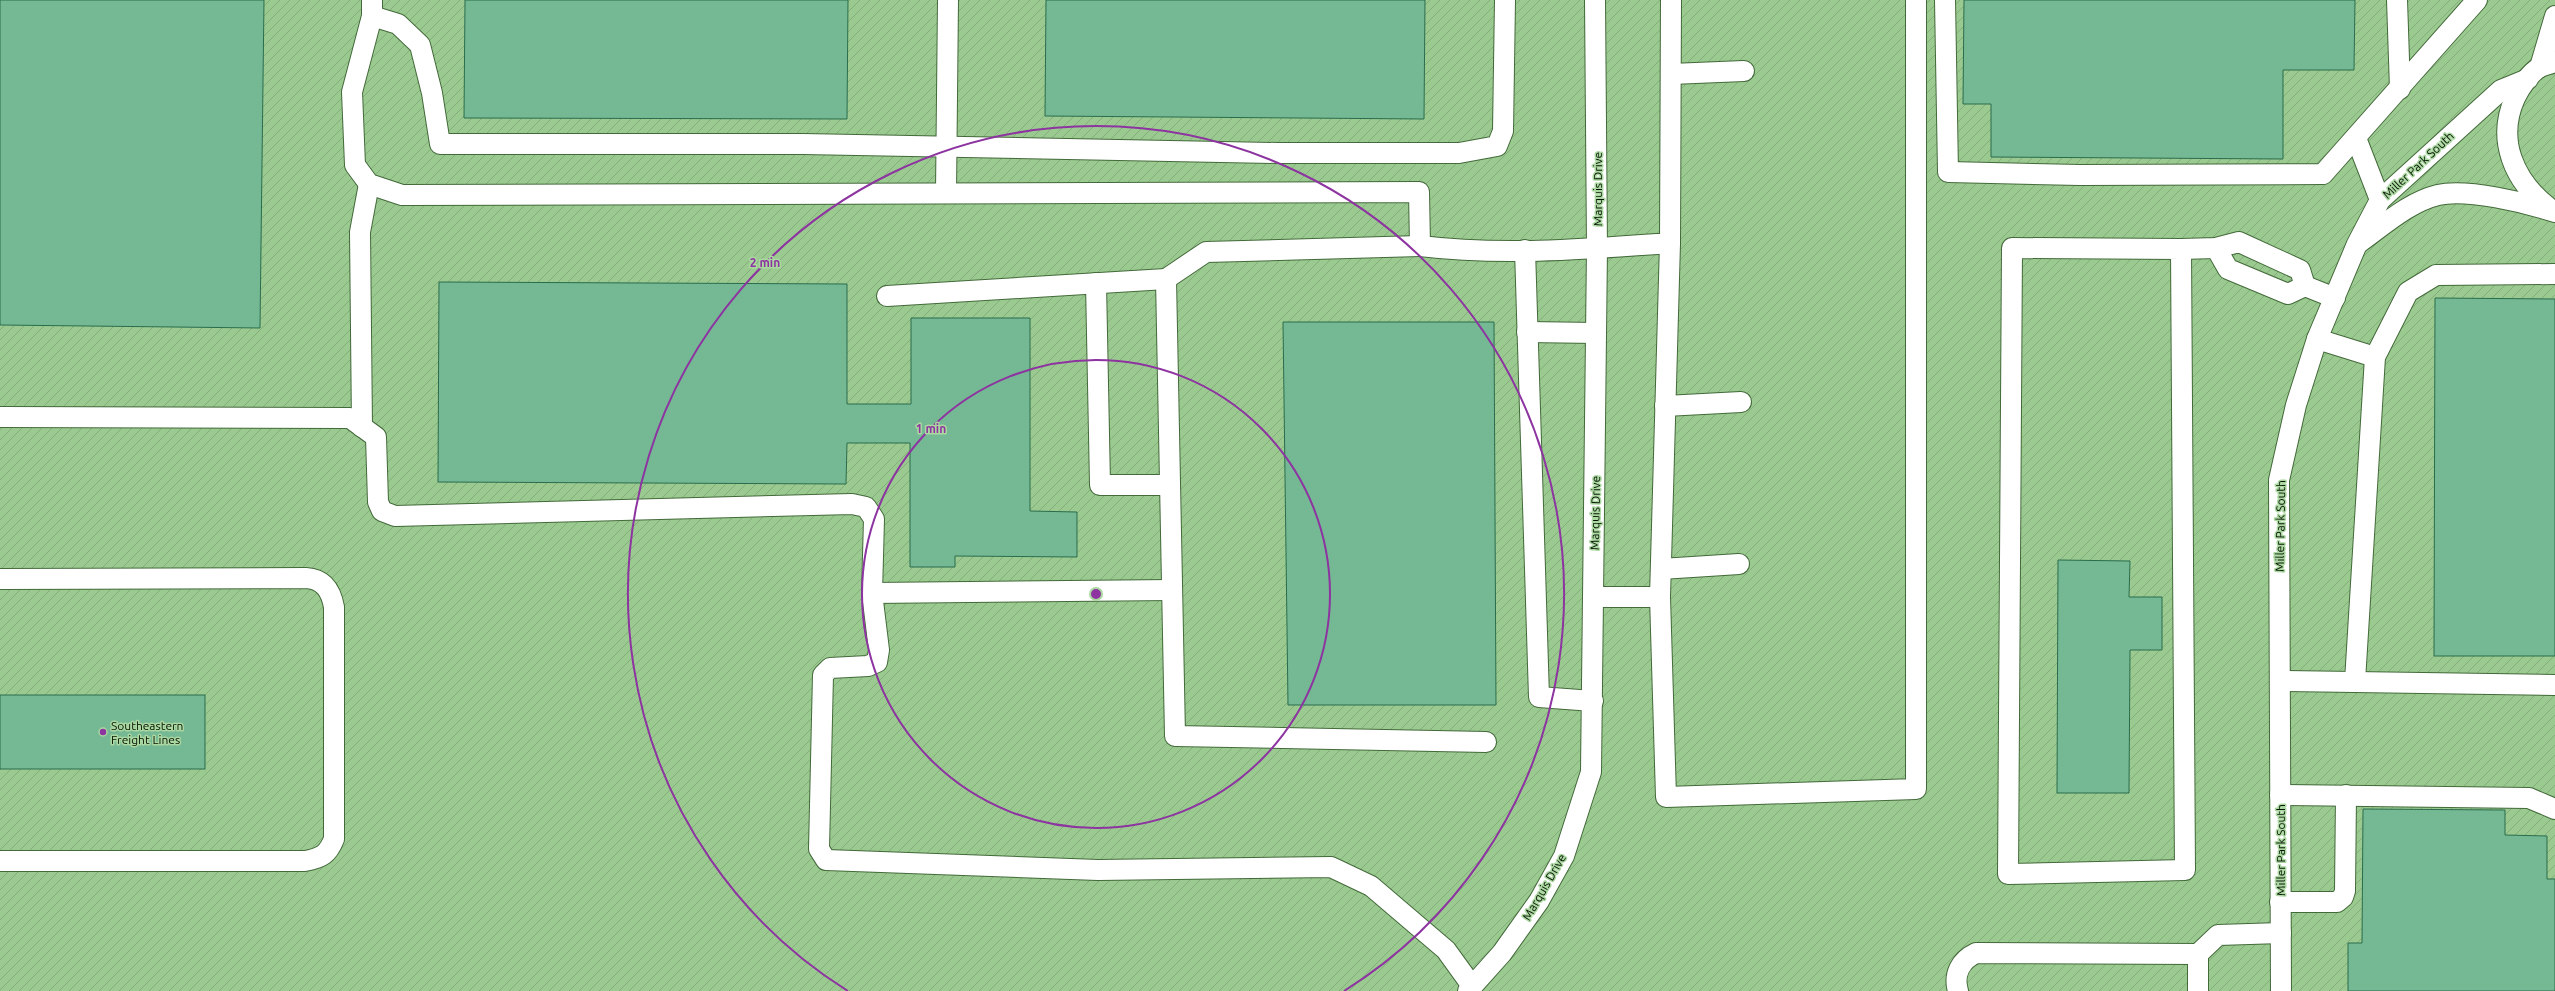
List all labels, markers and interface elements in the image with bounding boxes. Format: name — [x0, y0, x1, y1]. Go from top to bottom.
street label: Miller Park South — [2380, 129, 2456, 201]
street label: Marquis Drive — [1591, 152, 1604, 226]
text: 2 min — [750, 256, 780, 269]
text: 1 min — [916, 422, 946, 435]
street label: Marquis Drive — [1588, 476, 1602, 550]
street label: Miller Park South — [2273, 480, 2287, 572]
centre of rings — [1089, 587, 1103, 601]
place label: Southeastern Freight Lines — [111, 719, 183, 746]
marker: Southeastern Freight Lines — [98, 727, 108, 737]
street label: Miller Park South — [2274, 804, 2287, 896]
street label: Marquis Drive — [1520, 852, 1568, 922]

